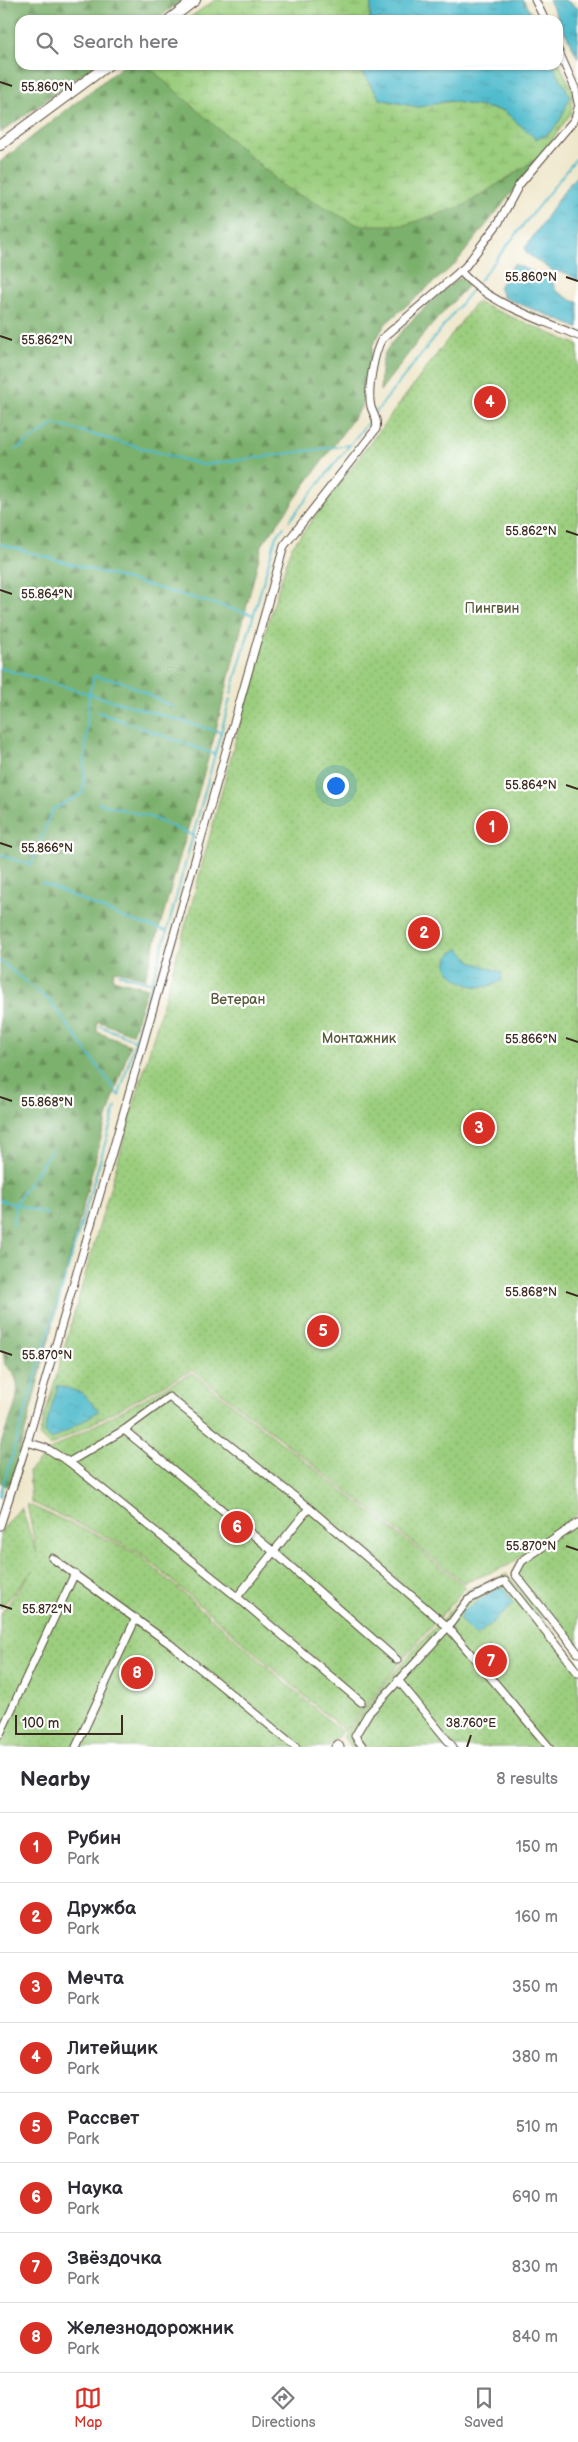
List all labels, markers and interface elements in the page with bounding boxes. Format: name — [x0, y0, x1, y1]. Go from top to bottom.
search box — [15, 15, 563, 70]
icon: search — [33, 29, 61, 57]
text: Search here — [73, 31, 178, 54]
text: 55.860°N — [21, 80, 73, 95]
text: 55.860°N — [505, 270, 557, 285]
text: 55.862°N — [21, 333, 73, 348]
pin: 4 — [474, 383, 506, 421]
text: 55.862°N — [505, 524, 557, 539]
text: 55.864°N — [21, 587, 73, 602]
park label: Пингвин — [465, 600, 519, 617]
your location — [323, 773, 349, 799]
text: 55.864°N — [505, 778, 557, 793]
pin: 1 — [476, 808, 508, 846]
text: 55.866°N — [21, 841, 73, 856]
pin: 2 — [408, 914, 440, 952]
park label: Ветеран — [210, 991, 266, 1008]
park label: Монтажник — [322, 1030, 397, 1047]
text: 55.866°N — [505, 1032, 557, 1047]
text: 55.868°N — [21, 1095, 73, 1110]
pin: 3 — [463, 1109, 495, 1147]
text: 55.868°N — [505, 1285, 557, 1300]
pin: 5 — [307, 1312, 339, 1350]
text: 55.870°N — [22, 1348, 72, 1363]
pin: 6 — [221, 1508, 253, 1546]
text: 55.870°N — [506, 1539, 556, 1554]
text: 55.872°N — [22, 1602, 72, 1617]
pin: 7 — [475, 1642, 507, 1680]
pin: 8 — [121, 1654, 153, 1692]
scale bar — [15, 1712, 122, 1735]
text: 100 m — [22, 1715, 59, 1732]
text: 38.760°E — [446, 1716, 496, 1731]
text: Nearby — [20, 1767, 90, 1792]
text: 8 results — [496, 1770, 558, 1789]
text: Рубин — [67, 1827, 121, 1850]
text: 1 — [33, 1838, 39, 1857]
text: 150 m — [516, 1838, 558, 1857]
text: Park — [67, 1850, 99, 1869]
text: Дружба — [67, 1897, 136, 1920]
text: 2 — [31, 1908, 41, 1927]
text: 160 m — [515, 1908, 558, 1927]
text: Park — [67, 1920, 99, 1939]
text: Мечта — [67, 1967, 124, 1990]
text: 3 — [31, 1978, 41, 1997]
text: 350 m — [512, 1978, 558, 1997]
text: Park — [67, 1990, 99, 2009]
text: Литейщик — [67, 2037, 158, 2060]
text: 4 — [31, 2048, 41, 2067]
text: 380 m — [512, 2048, 558, 2067]
text: Park — [67, 2060, 99, 2079]
text: Рассвет — [67, 2107, 139, 2130]
text: 5 — [31, 2118, 41, 2137]
text: 510 m — [516, 2118, 558, 2137]
text: Park — [67, 2130, 99, 2149]
text: Наука — [67, 2177, 123, 2200]
text: 6 — [31, 2188, 41, 2207]
text: 690 m — [512, 2188, 558, 2207]
text: Park — [67, 2200, 99, 2219]
text: Звёздочка — [67, 2247, 162, 2270]
text: 7 — [32, 2258, 40, 2277]
text: 830 m — [512, 2258, 558, 2277]
text: Park — [67, 2270, 99, 2289]
text: Железнодорожник — [67, 2317, 233, 2340]
text: 8 — [31, 2328, 41, 2347]
text: 840 m — [512, 2328, 558, 2347]
text: Park — [67, 2340, 99, 2359]
tab: Map — [74, 2384, 103, 2431]
tab: Directions — [251, 2384, 316, 2431]
tab: Saved — [464, 2384, 504, 2431]

